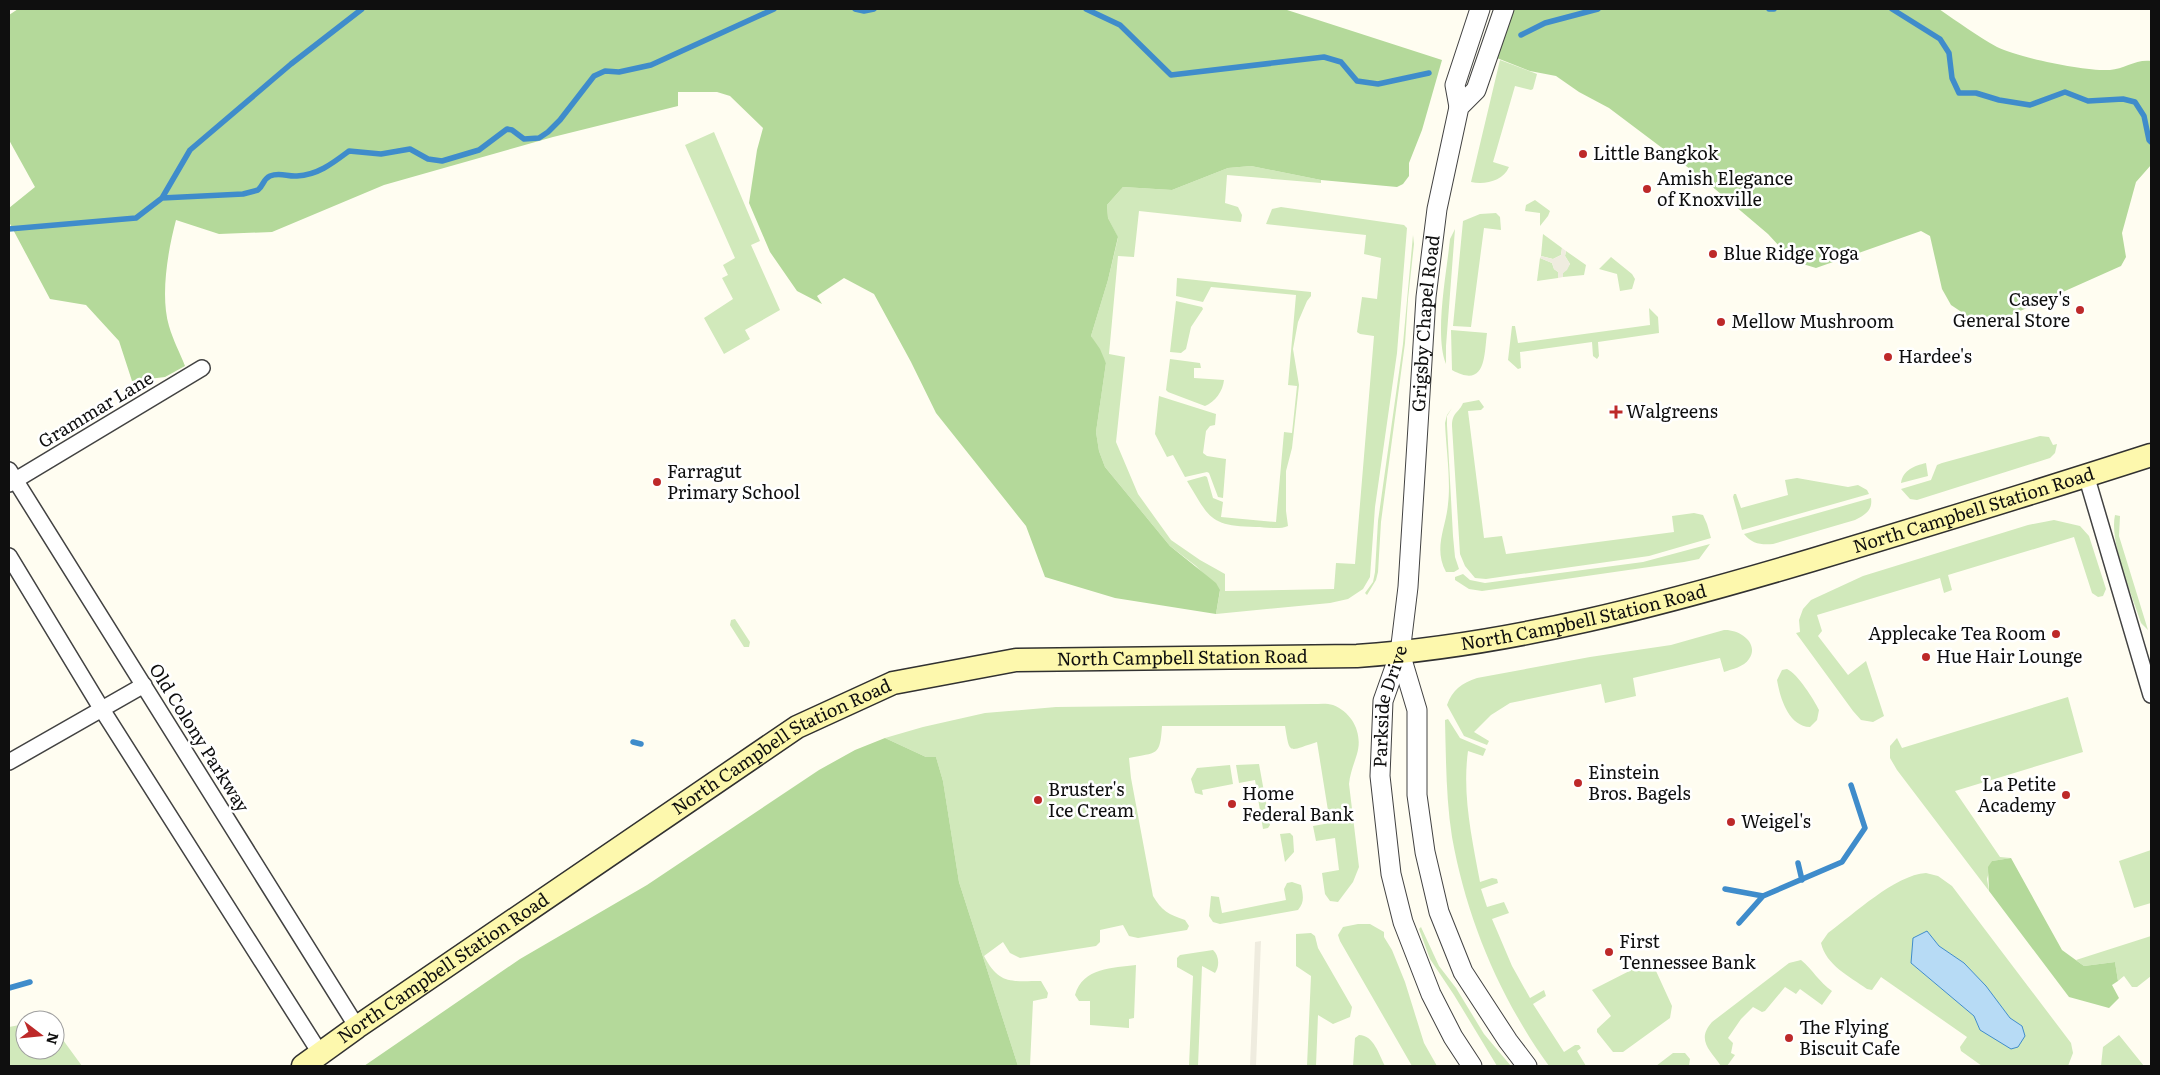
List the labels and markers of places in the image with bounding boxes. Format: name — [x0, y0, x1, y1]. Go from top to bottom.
place label: Little Bangkok — [1593, 139, 1720, 166]
marker: Little Bangkok — [1577, 148, 1589, 160]
place label: Amish Elegance of Knoxville — [1657, 164, 1793, 212]
marker: Amish Elegance of Knoxville — [1641, 183, 1653, 195]
place label: Blue Ridge Yoga — [1723, 239, 1859, 266]
marker: Blue Ridge Yoga — [1707, 248, 1719, 260]
place label: Casey's General Store — [1953, 285, 2070, 333]
marker: Casey's General Store — [2074, 304, 2086, 316]
place label: Mellow Mushroom — [1731, 307, 1894, 334]
marker: Mellow Mushroom — [1715, 316, 1727, 328]
place label: Hardee's — [1898, 342, 1972, 369]
marker: Hardee's — [1882, 351, 1894, 363]
place label: Walgreens — [1626, 397, 1718, 424]
marker: Walgreens — [1610, 406, 1622, 418]
place label: Farragut Primary School — [667, 457, 800, 505]
marker: Farragut Primary School — [651, 476, 663, 488]
place label: Applecake Tea Room — [1868, 619, 2046, 646]
marker: Applecake Tea Room — [2050, 628, 2062, 640]
place label: Hue Hair Lounge — [1936, 642, 2082, 669]
marker: Hue Hair Lounge — [1920, 651, 1932, 663]
place label: Einstein Bros. Bagels — [1588, 758, 1691, 806]
place label: La Petite Academy — [1977, 770, 2057, 818]
place label: Bruster's Ice Cream — [1048, 775, 1134, 823]
marker: Einstein Bros. Bagels — [1572, 777, 1584, 789]
place label: Home Federal Bank — [1242, 779, 1355, 827]
marker: La Petite Academy — [2060, 789, 2072, 801]
marker: Bruster's Ice Cream — [1032, 794, 1044, 806]
marker: Home Federal Bank — [1226, 798, 1238, 810]
place label: Weigel's — [1741, 807, 1811, 834]
marker: Weigel's — [1725, 816, 1737, 828]
place label: First Tennessee Bank — [1619, 927, 1757, 975]
marker: First Tennessee Bank — [1603, 946, 1615, 958]
place label: The Flying Biscuit Cafe — [1799, 1013, 1900, 1061]
marker: The Flying Biscuit Cafe — [1783, 1032, 1795, 1044]

